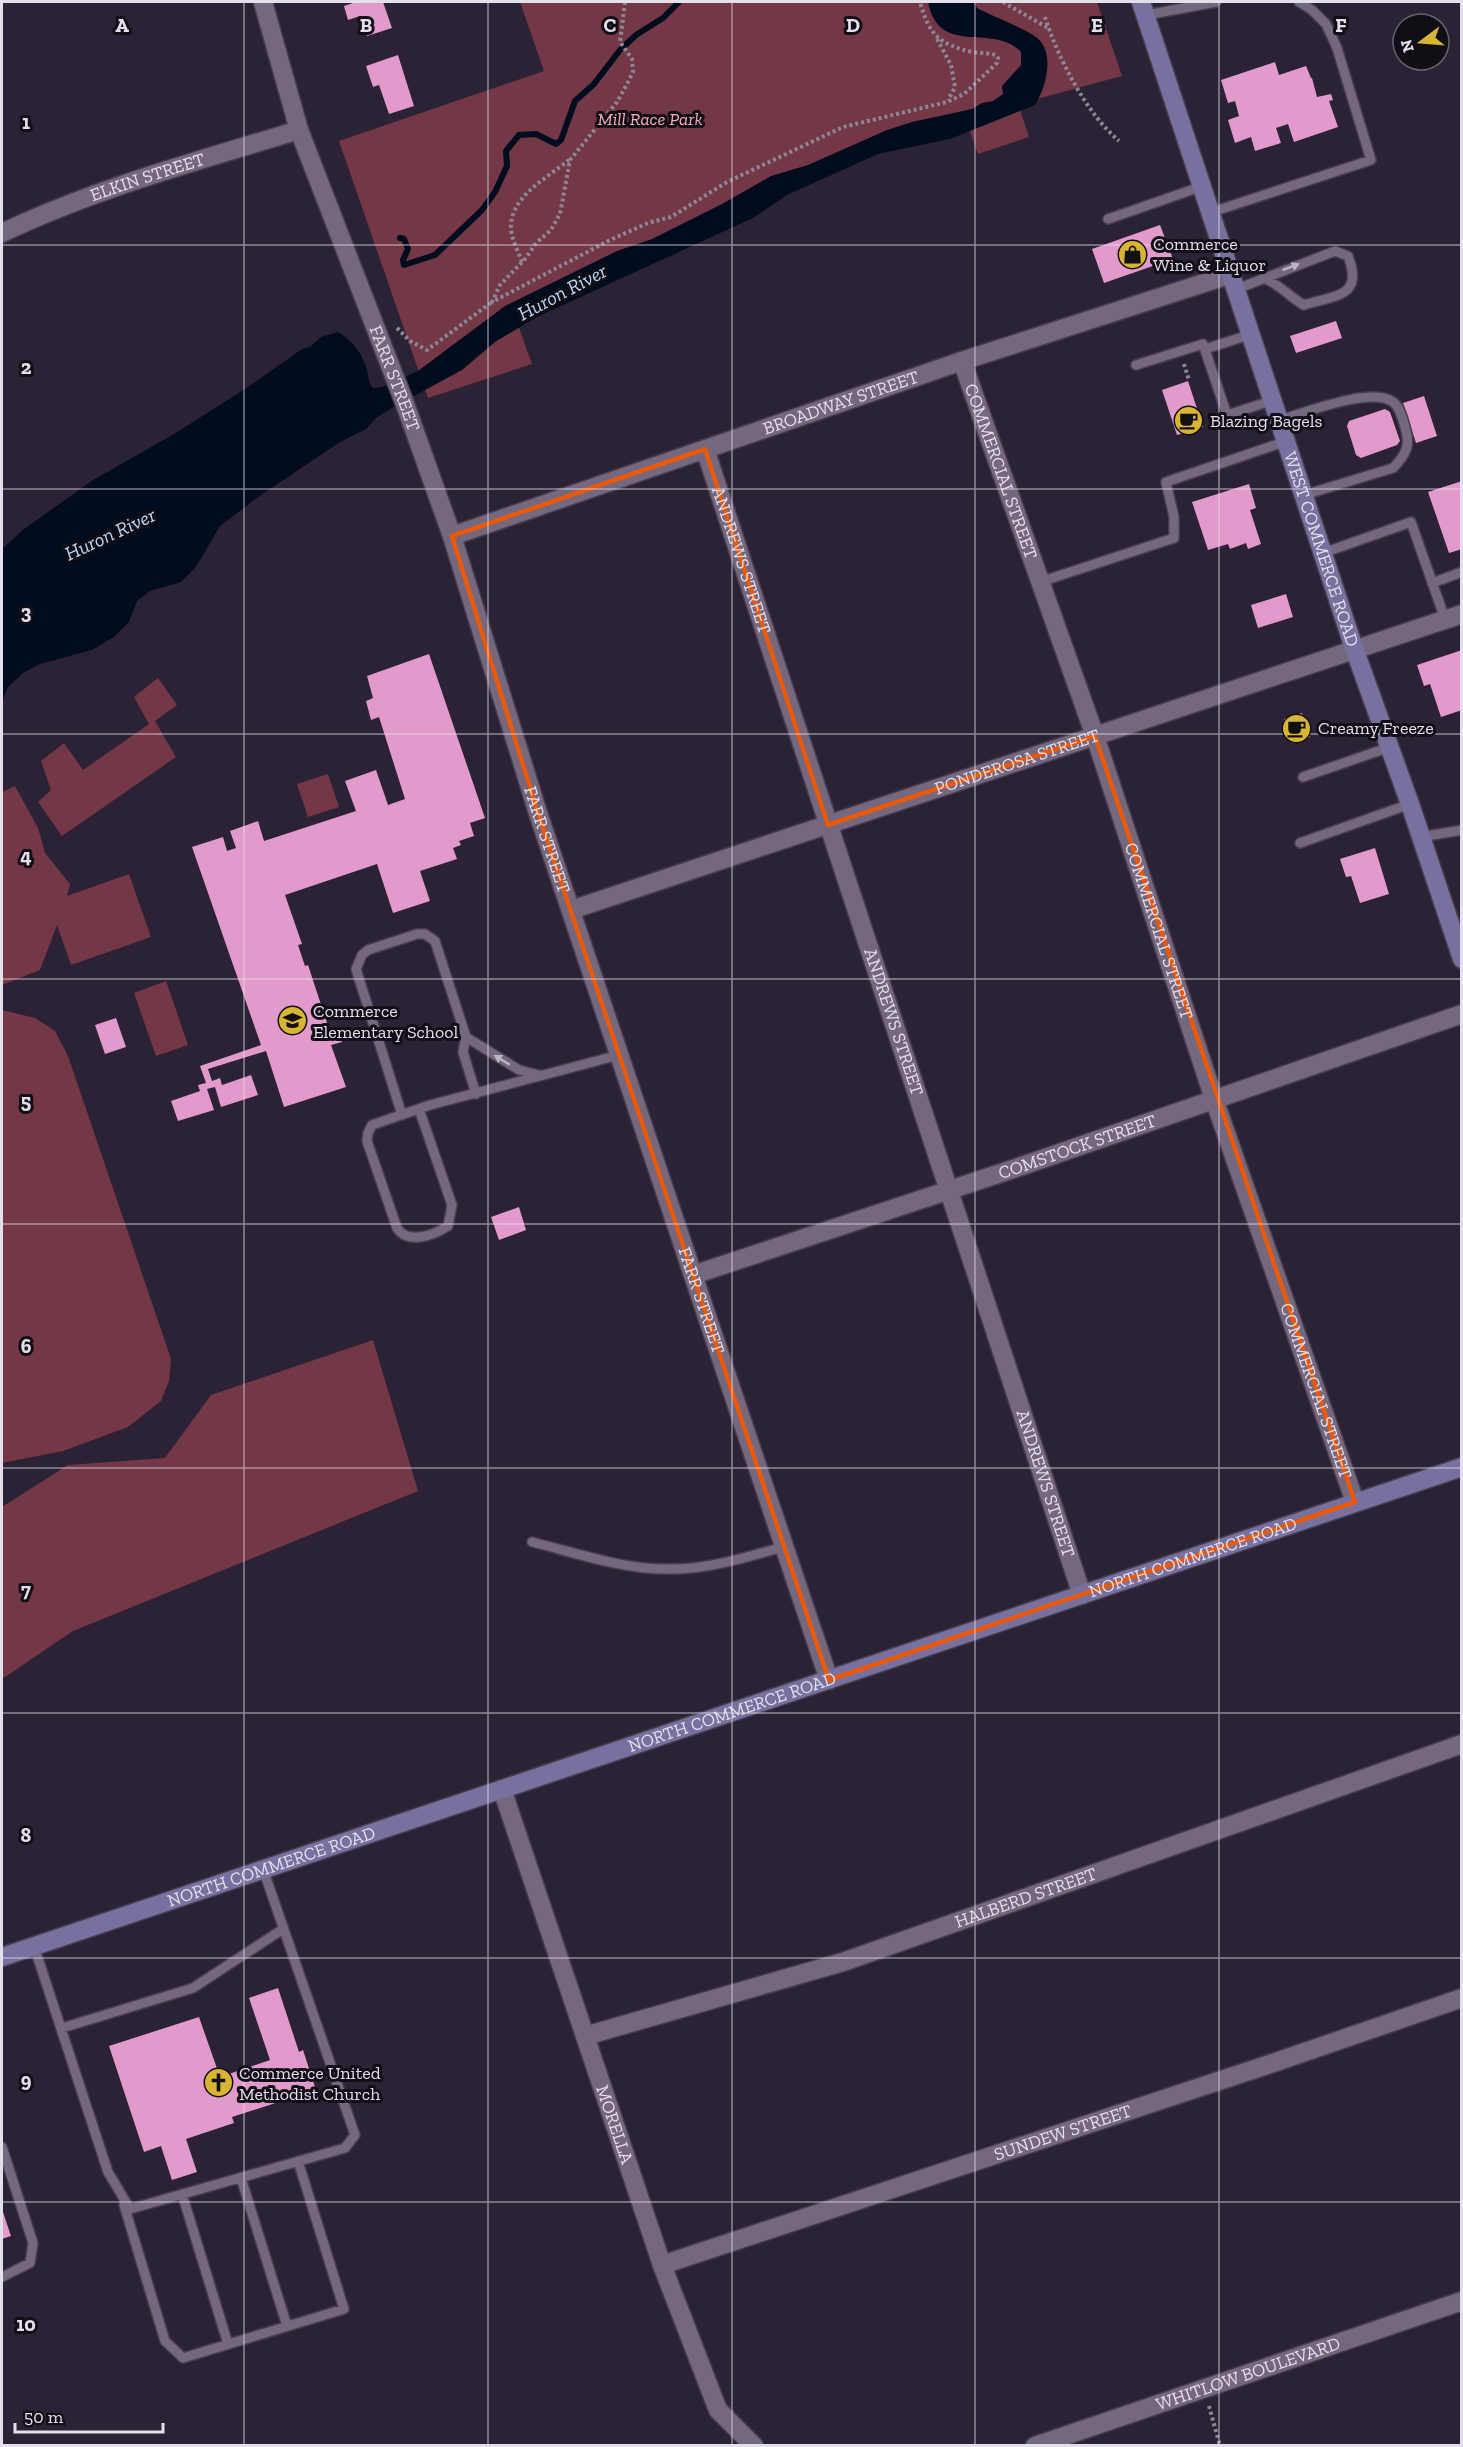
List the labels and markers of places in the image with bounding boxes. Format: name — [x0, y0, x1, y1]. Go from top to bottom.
place label: Commerce Wine & Liquor — [1153, 233, 1266, 276]
shop icon: Commerce Wine & Liquor — [1116, 238, 1148, 270]
cafe icon: Blazing Bagels — [1173, 405, 1205, 437]
place label: Blazing Bagels — [1210, 410, 1323, 432]
cafe icon: Creamy Freeze — [1281, 712, 1313, 744]
place label: Creamy Freeze — [1318, 717, 1434, 739]
place label: Commerce Elementary School — [313, 1000, 458, 1043]
school or university icon: Commerce Elementary School — [276, 1005, 308, 1037]
place label: Commerce United Methodist Church — [239, 2062, 381, 2105]
church icon: Commerce United Methodist Church — [202, 2067, 234, 2099]

